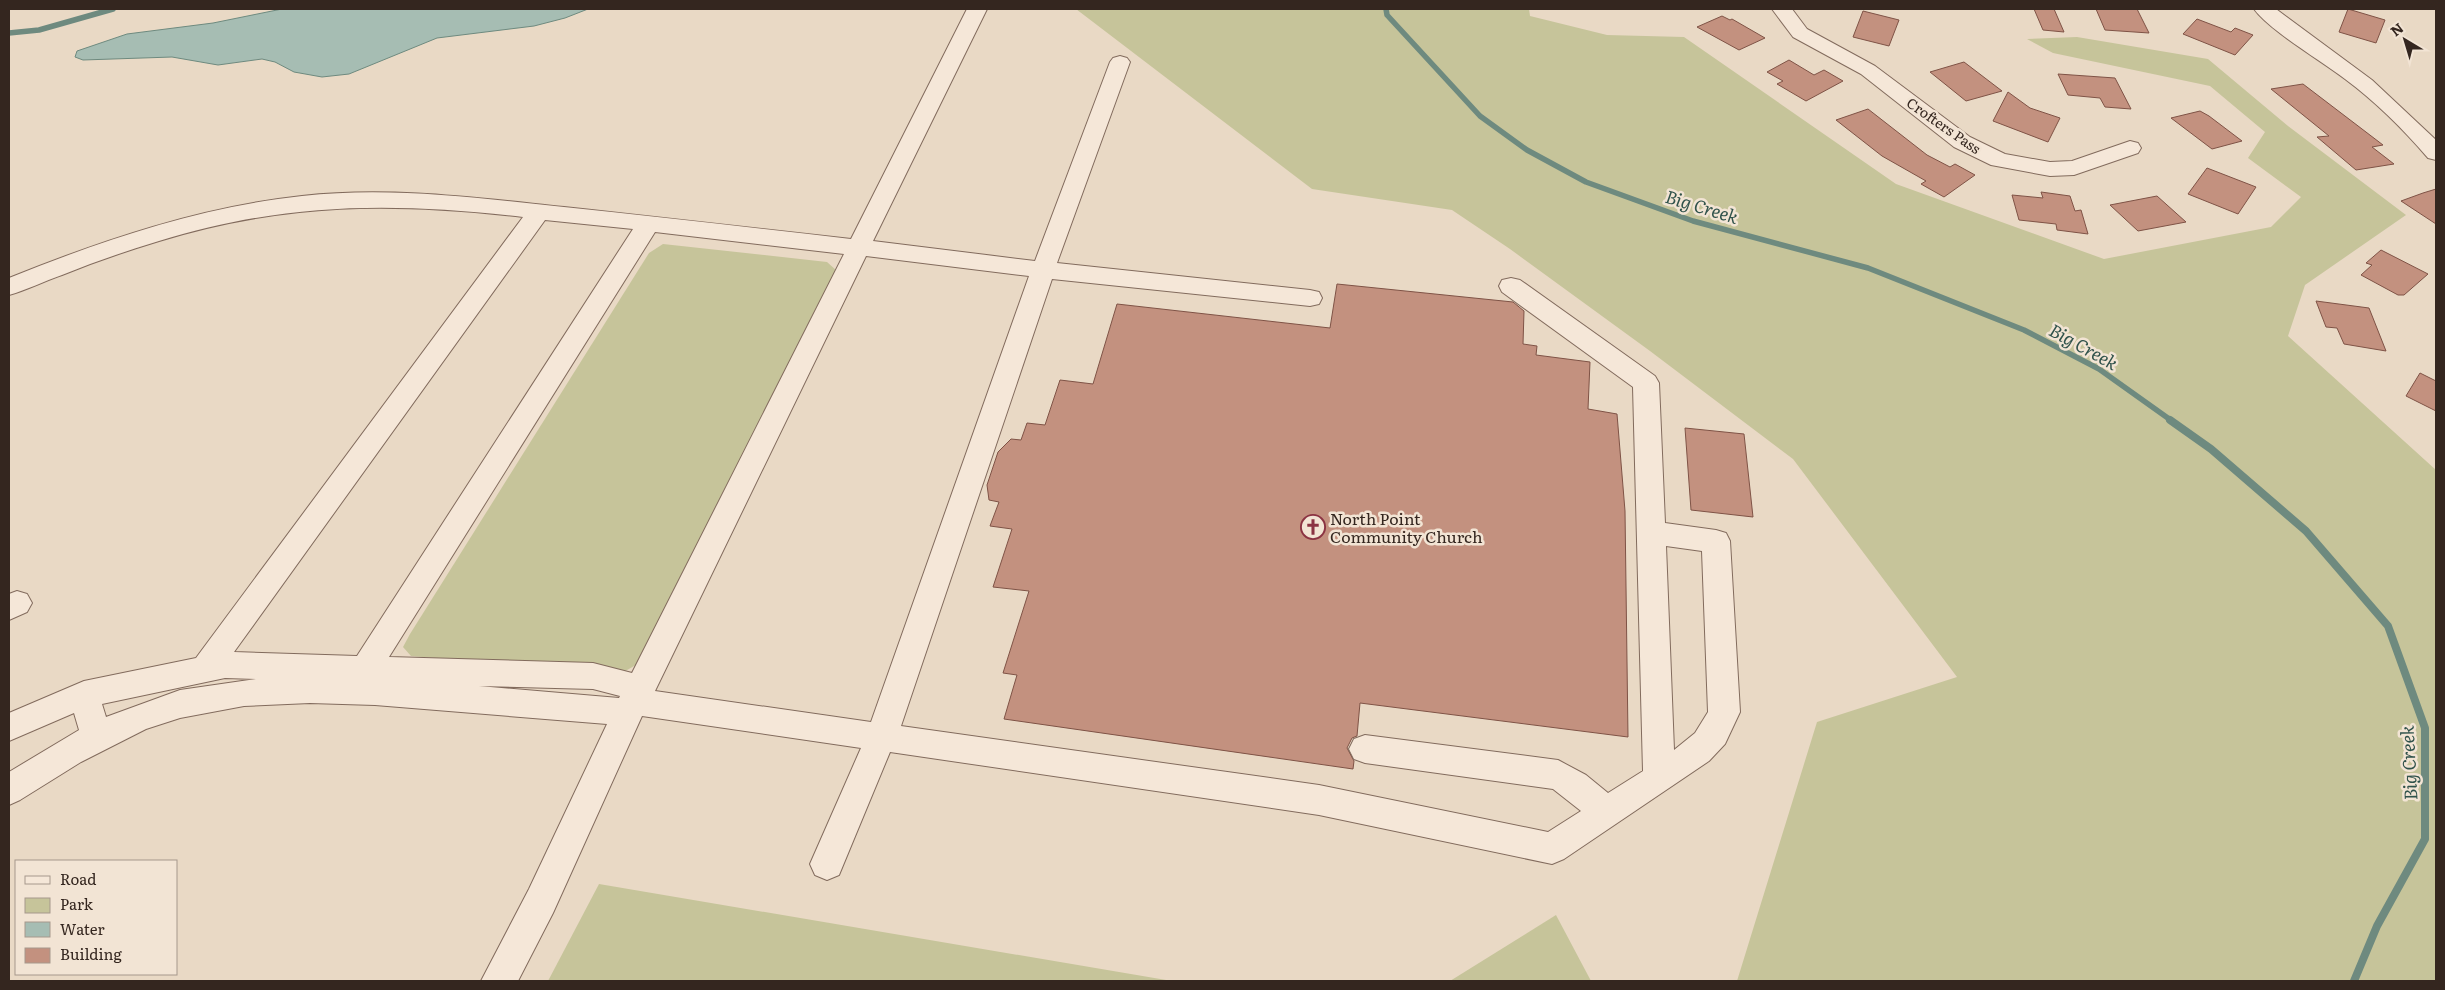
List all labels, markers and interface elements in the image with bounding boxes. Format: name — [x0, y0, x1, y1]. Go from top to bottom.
north arrow — [2380, 15, 2430, 65]
text: N — [2386, 17, 2407, 40]
street label: Crofters Pass — [1903, 92, 1985, 158]
water label: Big Creek — [1662, 182, 1742, 230]
water label: Big Creek — [2045, 316, 2123, 376]
place label: North Point Community Church — [1330, 506, 1483, 548]
church icon: North Point Community Church — [1300, 514, 1326, 540]
water label: Big Creek — [2393, 725, 2423, 801]
legend — [15, 860, 178, 975]
text: Road — [60, 867, 96, 890]
text: Park — [60, 892, 94, 915]
text: Water — [60, 917, 105, 940]
text: Building — [60, 942, 122, 965]

